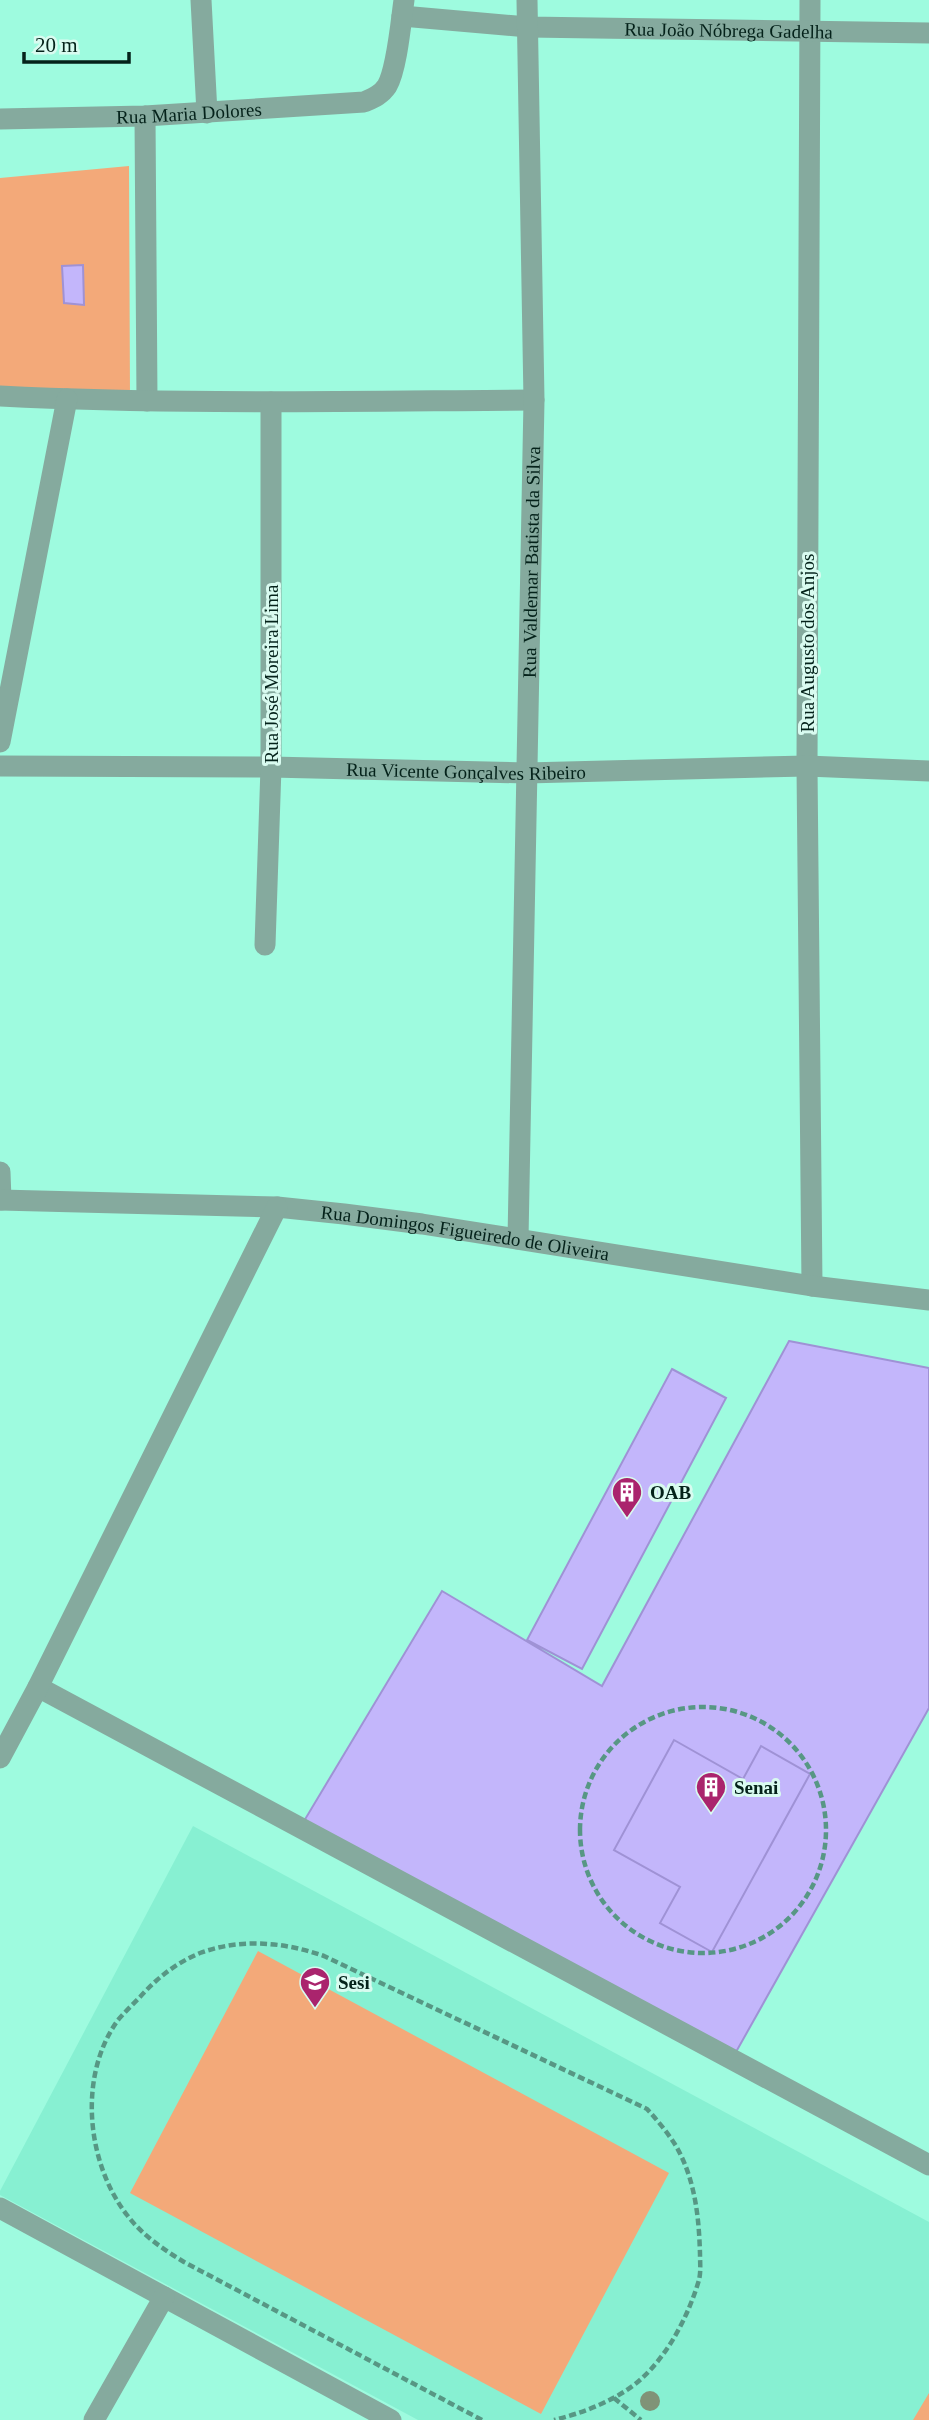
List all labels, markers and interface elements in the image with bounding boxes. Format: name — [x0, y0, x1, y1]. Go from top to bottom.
street label: Rua João Nóbrega Gadelha — [624, 18, 833, 42]
scale bar — [24, 21, 130, 65]
text: 20 m — [35, 33, 78, 57]
street label: Rua Maria Dolores — [116, 98, 262, 127]
street label: Rua Valdemar Batista da Silva — [518, 445, 544, 678]
street label: Rua Augusto dos Anjos — [797, 554, 818, 732]
street label: Rua José Moreira Lima — [261, 584, 282, 763]
street label: Rua Vicente Gonçalves Ribeiro — [346, 758, 586, 784]
street label: Rua Domingos Figueiredo de Oliveira — [320, 1201, 611, 1264]
building icon: OAB — [610, 1475, 644, 1519]
place label: OAB — [650, 1482, 692, 1503]
building icon: Senai — [694, 1770, 728, 1814]
place label: Senai — [734, 1777, 778, 1798]
school or university icon: Sesi — [298, 1965, 332, 2009]
place label: Sesi — [338, 1972, 370, 1993]

